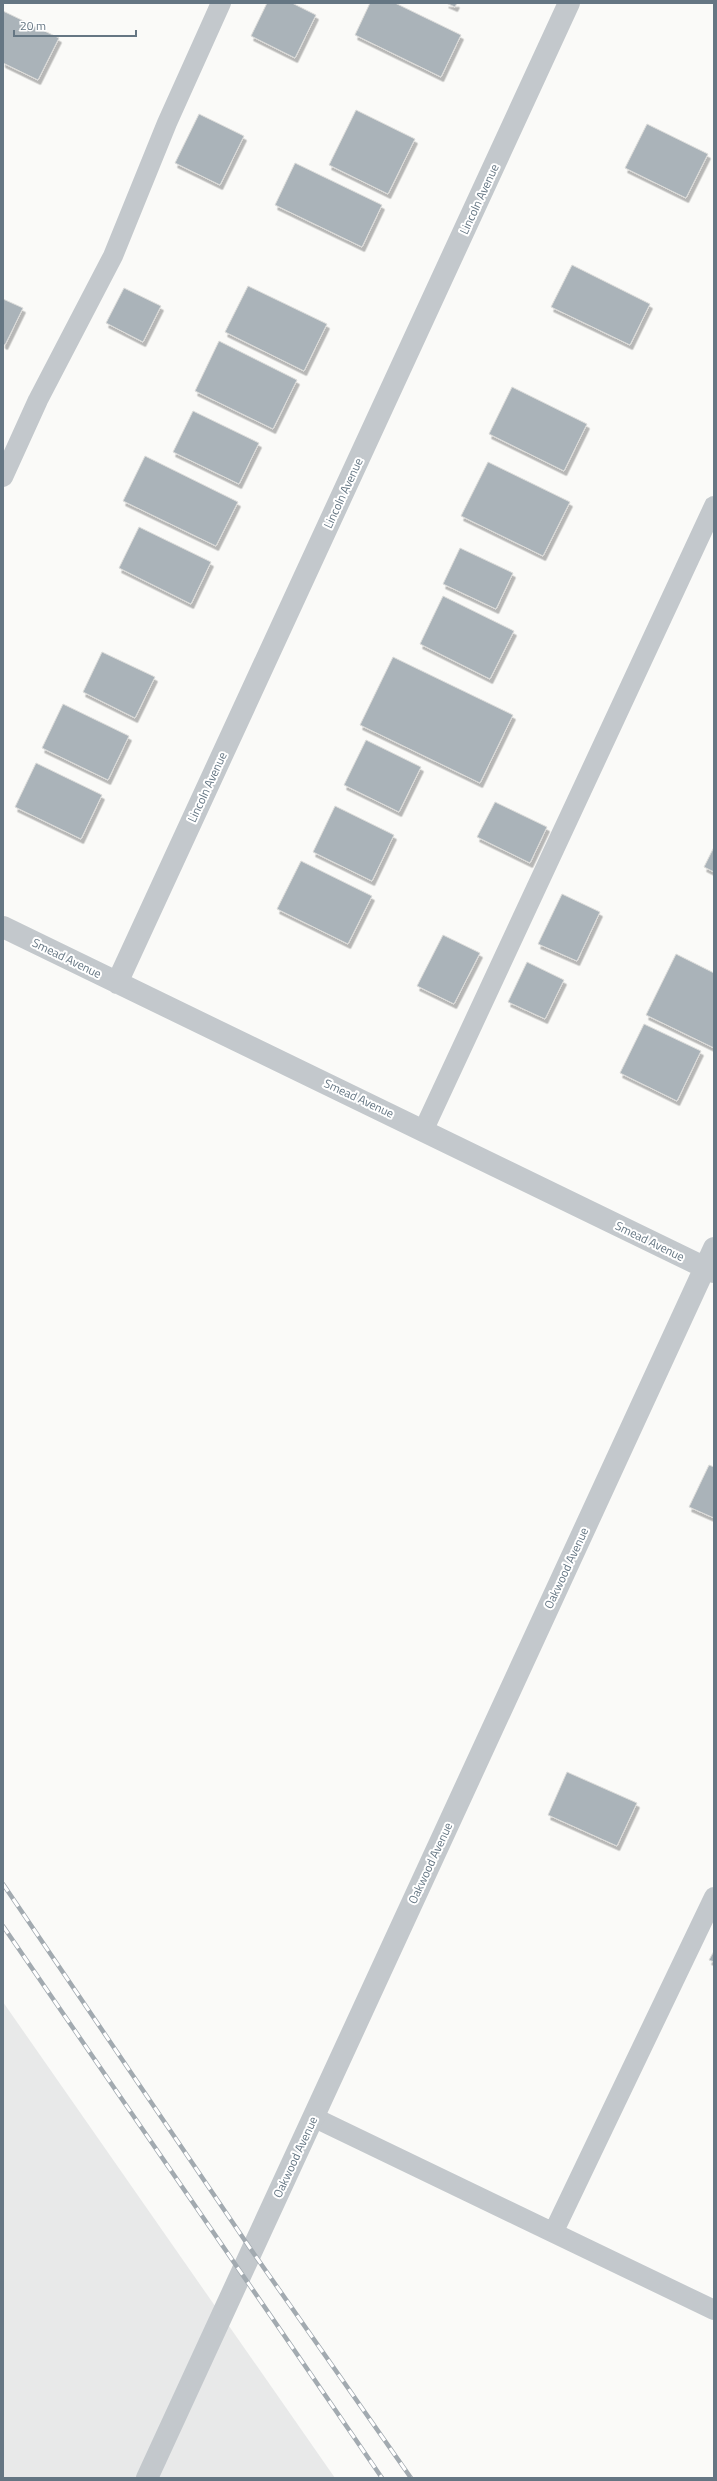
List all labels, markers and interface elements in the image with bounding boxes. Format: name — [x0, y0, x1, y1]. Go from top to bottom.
scale bar — [14, 12, 136, 38]
text: 20 m — [20, 16, 46, 35]
street label: Lincoln Avenue — [454, 161, 504, 237]
street label: Lincoln Avenue — [318, 455, 368, 531]
street label: Lincoln Avenue — [182, 749, 232, 825]
street label: Smead Avenue — [29, 933, 105, 983]
street label: Smead Avenue — [321, 1074, 397, 1122]
street label: Smead Avenue — [612, 1216, 688, 1266]
street label: Oakwood Avenue — [539, 1524, 593, 1612]
street label: Oakwood Avenue — [403, 1819, 457, 1907]
street label: Oakwood Avenue — [268, 2113, 322, 2201]

